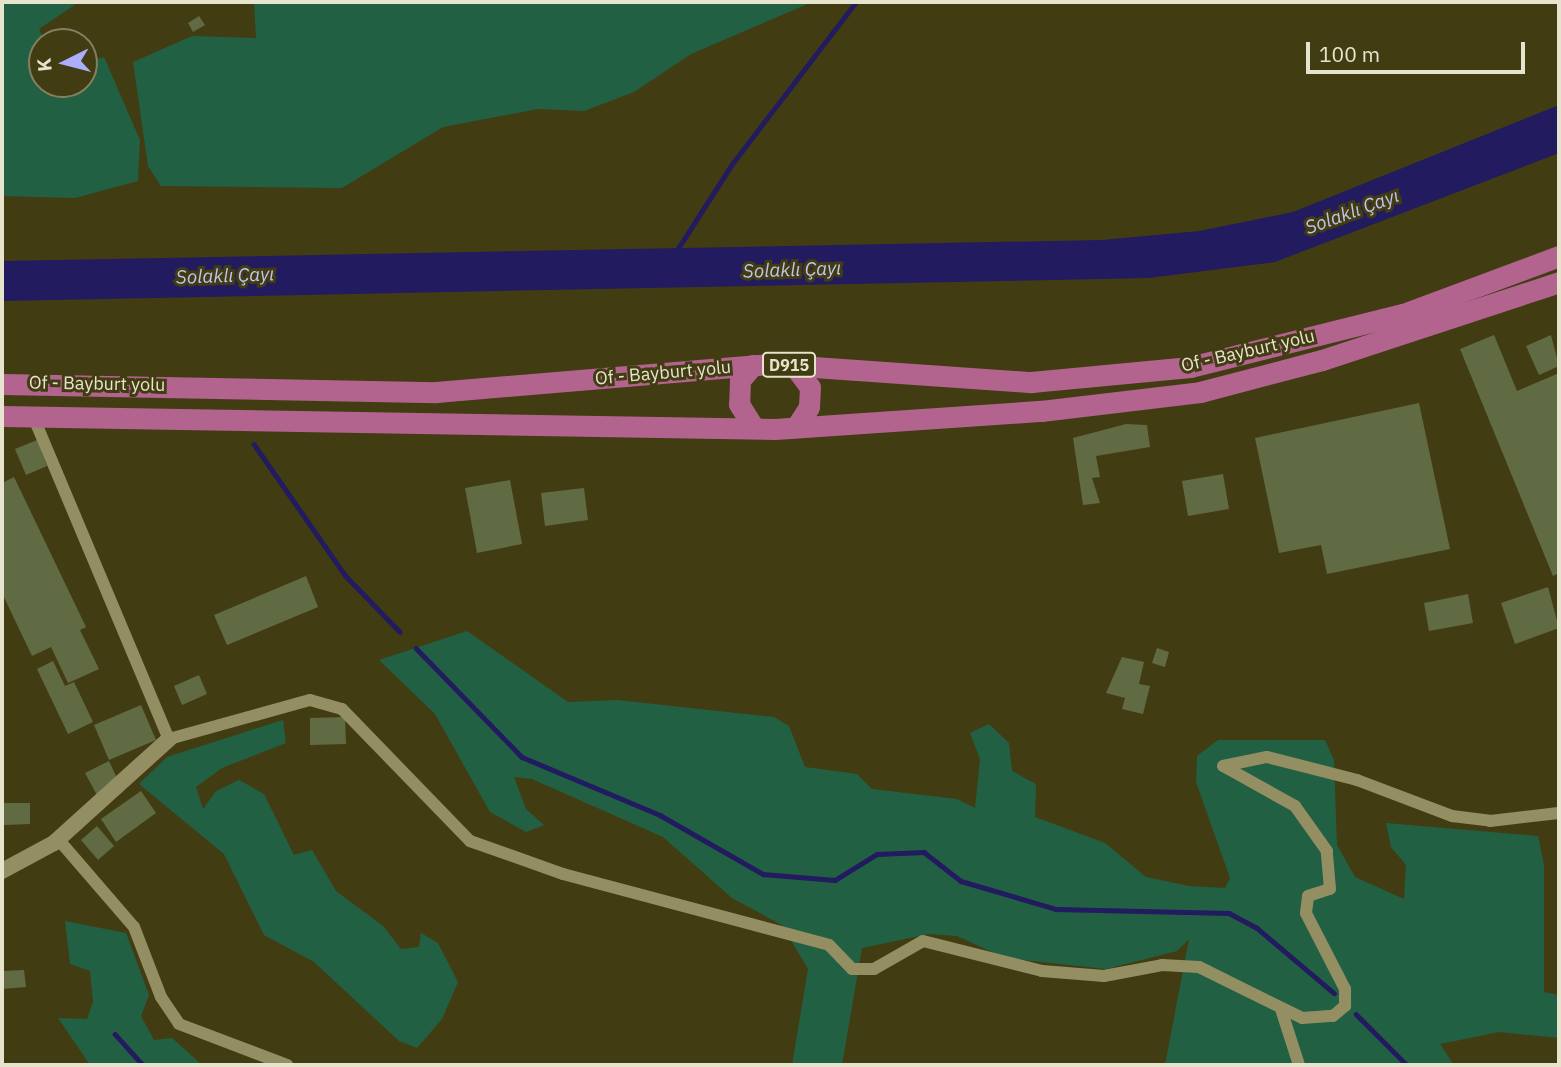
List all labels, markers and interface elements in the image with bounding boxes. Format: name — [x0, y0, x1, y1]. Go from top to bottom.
north arrow — [28, 28, 98, 98]
scale bar — [1309, 28, 1528, 72]
text: 100 m — [1319, 40, 1380, 68]
text: K — [31, 57, 57, 73]
water label: Solaklı Çayı — [1302, 184, 1402, 240]
water label: Solaklı Çayı — [742, 257, 842, 283]
water label: Solaklı Çayı — [175, 263, 275, 289]
street label: Of - Bayburt yolu — [1179, 325, 1317, 377]
road number: D915 — [761, 352, 817, 378]
street label: Of - Bayburt yolu — [594, 356, 732, 390]
street label: Of - Bayburt yolu — [29, 372, 165, 396]

